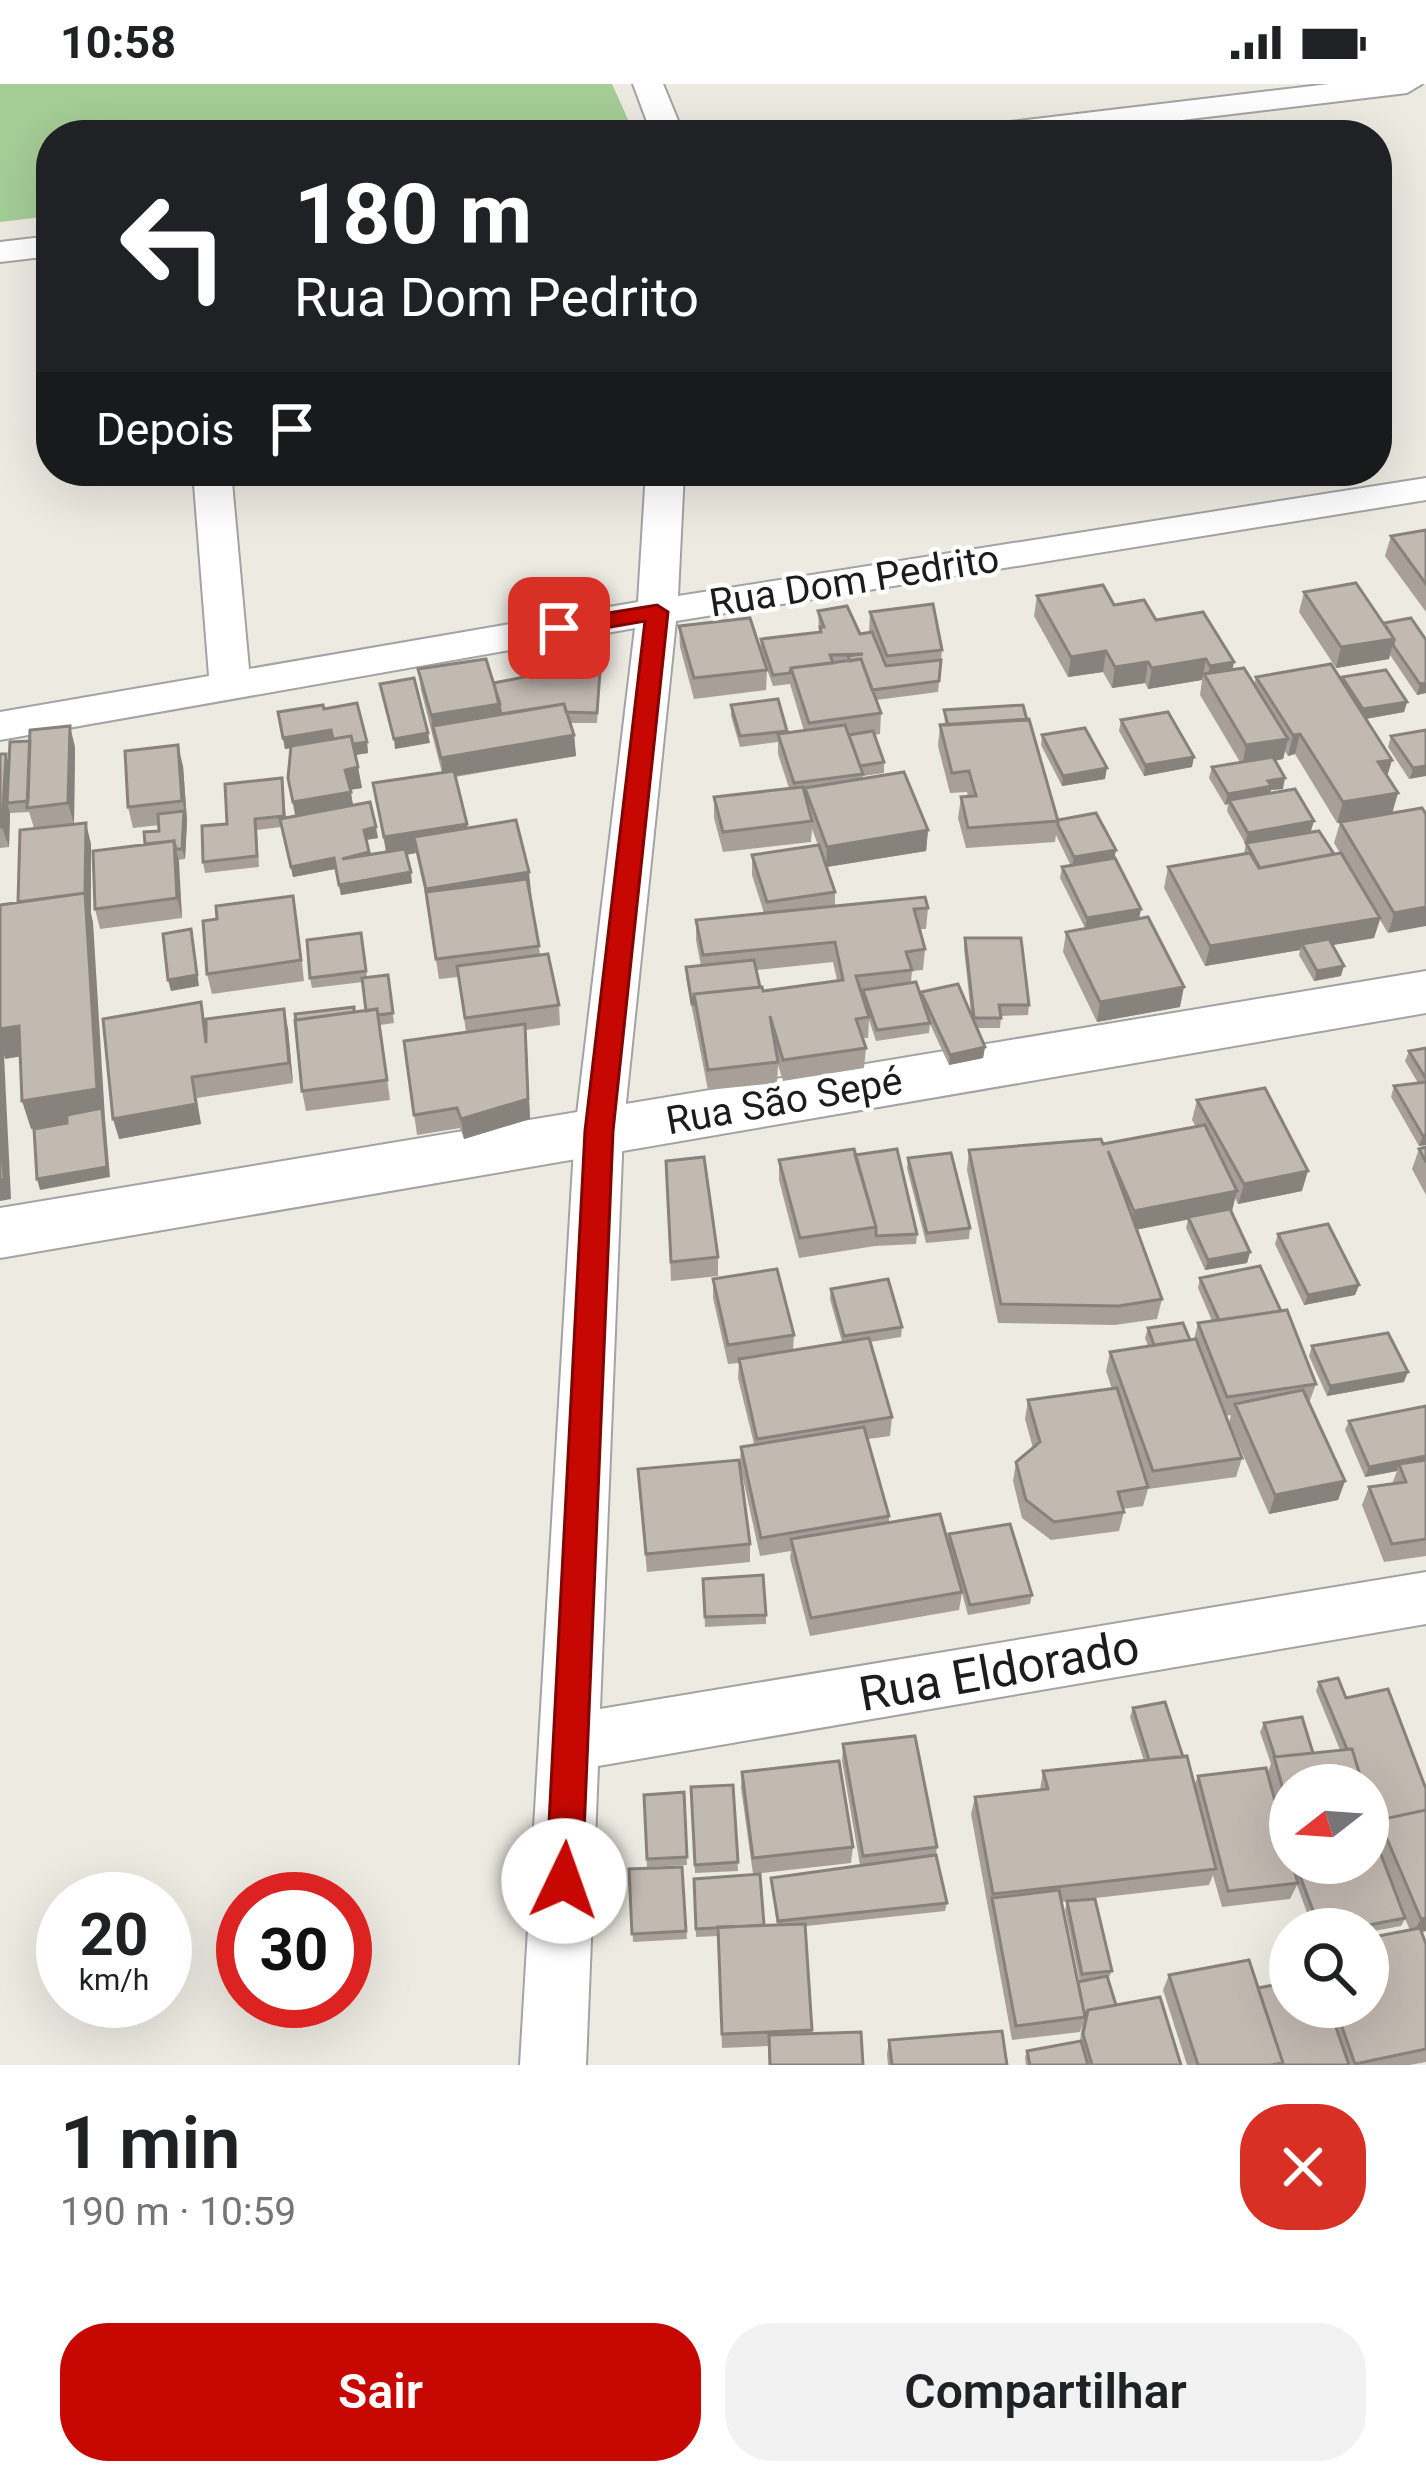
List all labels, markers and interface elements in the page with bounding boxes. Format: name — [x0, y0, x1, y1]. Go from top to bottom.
text: 10:58 — [60, 16, 176, 69]
text: 180 m — [294, 165, 532, 264]
icon: left — [96, 168, 252, 324]
text: Rua Dom Pedrito — [294, 266, 699, 329]
icon: arrive — [259, 396, 325, 462]
text: Depois — [96, 403, 235, 456]
street label: Rua Dom Pedrito — [706, 535, 1002, 627]
pin — [508, 577, 610, 679]
icon: arrive — [526, 595, 592, 661]
street label: Rua São Sepé — [662, 1058, 906, 1144]
street label: Rua Eldorado — [855, 1618, 1144, 1723]
north arrow — [1269, 1764, 1389, 1884]
map controls — [1269, 1764, 1389, 2028]
position arrow — [501, 1818, 627, 1944]
speed limit sign: 30 — [216, 1872, 372, 2028]
text: 20 — [80, 1899, 148, 1970]
button: search — [1269, 1908, 1389, 2028]
text: km/h — [79, 1962, 149, 1997]
text: 1 min — [60, 2101, 241, 2186]
button: close — [1240, 2104, 1366, 2230]
text: 190 m · 10:59 — [60, 2189, 296, 2235]
button: Sair — [60, 2323, 701, 2461]
button: Compartilhar — [725, 2323, 1366, 2461]

